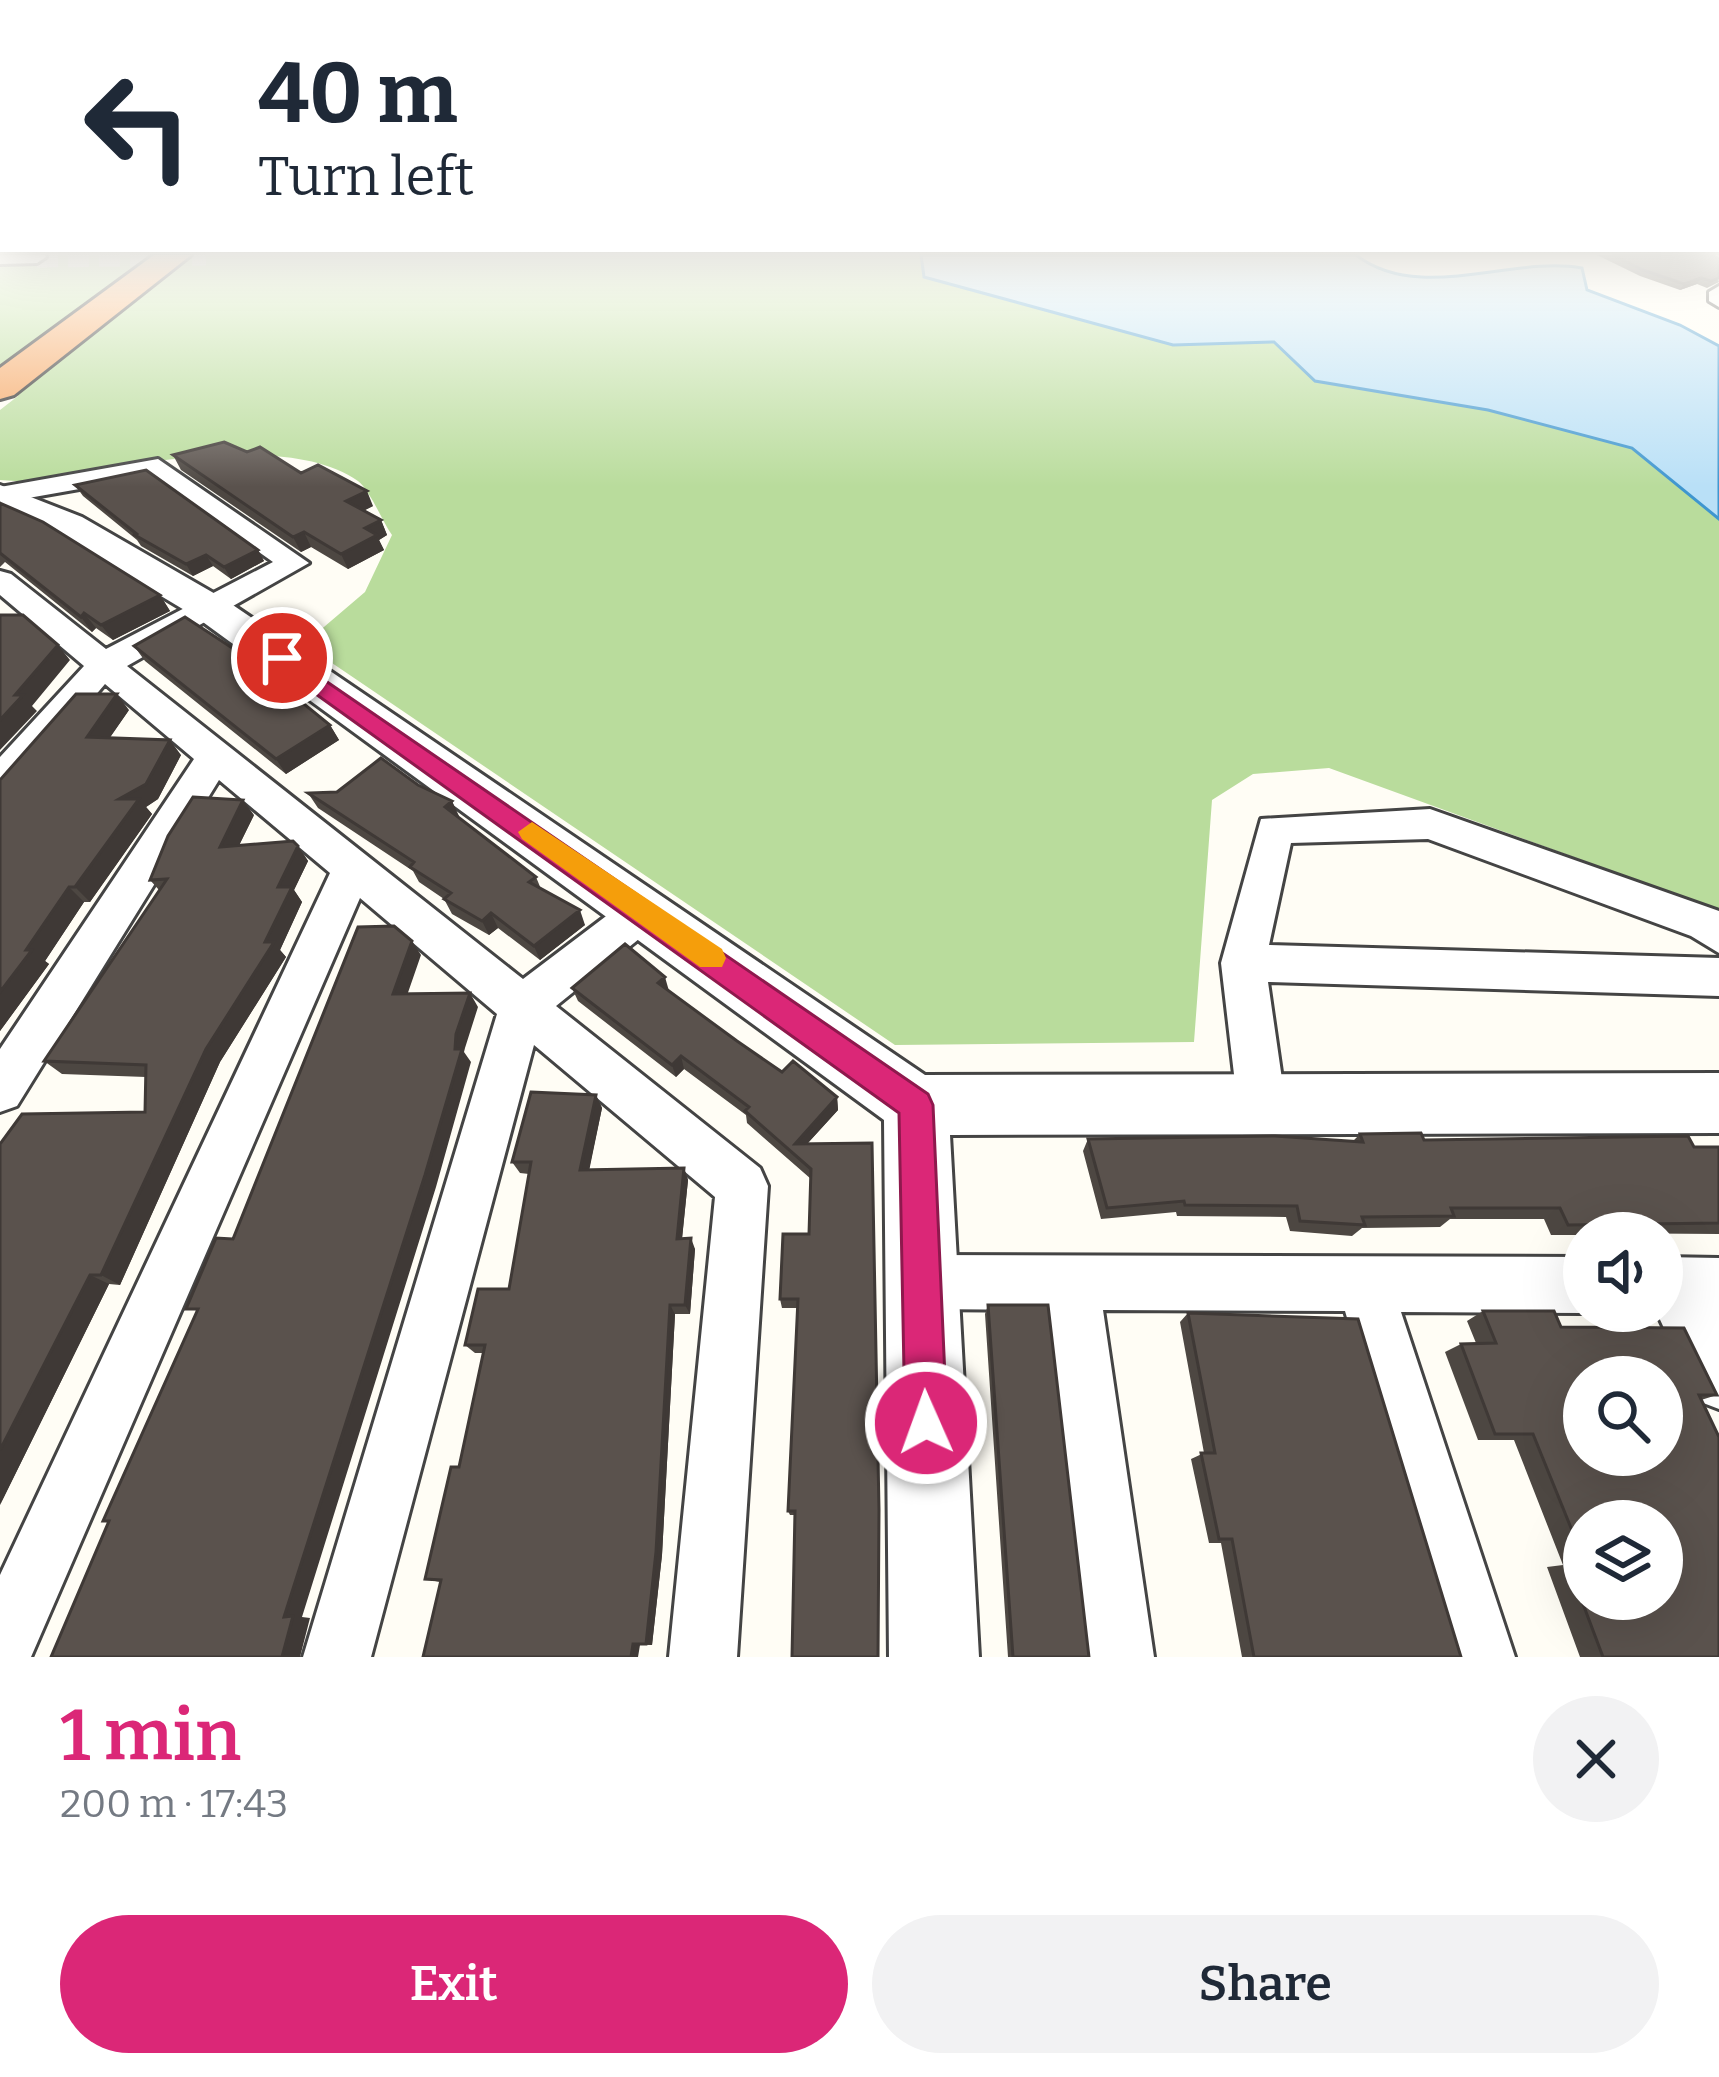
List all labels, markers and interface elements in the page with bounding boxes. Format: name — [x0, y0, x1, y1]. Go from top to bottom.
text: 40 m — [258, 43, 458, 144]
icon: left — [60, 48, 216, 204]
text: Turn left — [258, 145, 474, 209]
pin — [231, 607, 333, 709]
icon: arrive — [249, 625, 315, 691]
map controls — [1563, 1212, 1683, 1620]
button: sound — [1563, 1212, 1683, 1332]
button: search — [1563, 1356, 1683, 1476]
position arrow — [863, 1360, 989, 1486]
button: layers — [1563, 1500, 1683, 1620]
text: 1 min — [60, 1693, 241, 1779]
button: close — [1533, 1696, 1659, 1822]
text: 200 m · 17:43 — [60, 1781, 288, 1827]
button: Exit — [60, 1915, 848, 2053]
button: Share — [872, 1915, 1659, 2053]

